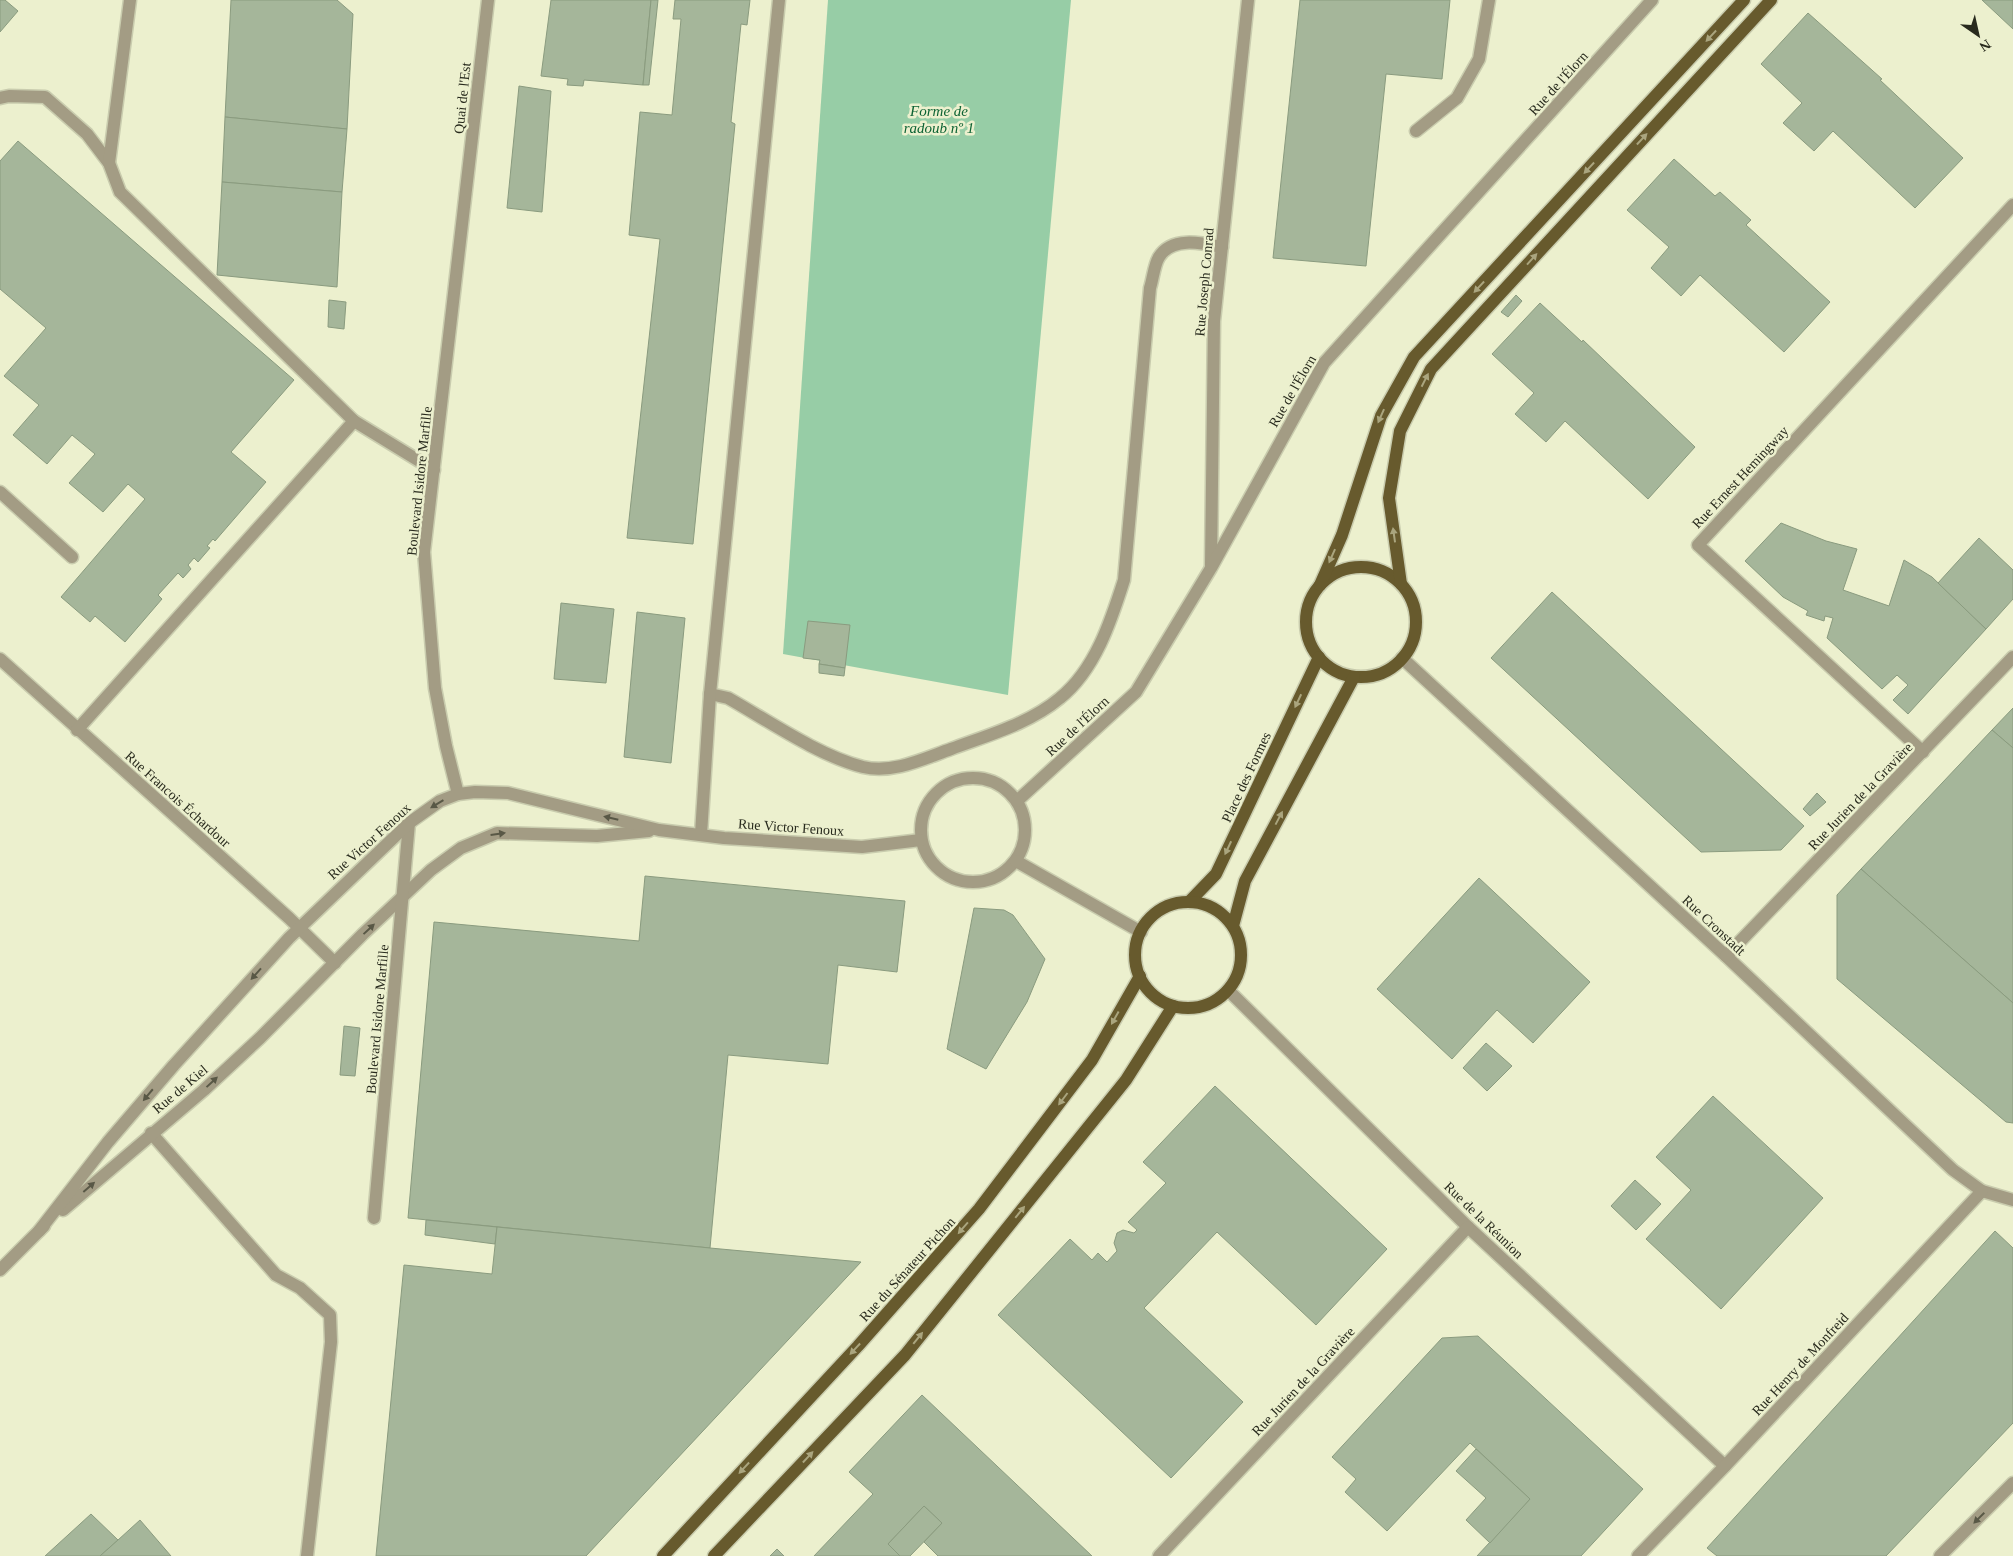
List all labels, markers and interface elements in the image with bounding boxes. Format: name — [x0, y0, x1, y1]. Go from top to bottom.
north arrow — [1953, 10, 2003, 60]
one-way arrow — [1705, 29, 1717, 41]
text: N — [1977, 36, 1993, 54]
street label: Rue de l'Élorn — [1525, 48, 1591, 118]
street label: Quai de l'Est — [451, 61, 474, 135]
water label: Forme de radoub nº 1 — [904, 103, 974, 136]
one-way arrow — [1637, 133, 1648, 146]
one-way arrow — [1583, 161, 1595, 173]
street label: Rue Joseph Conrad — [1192, 227, 1217, 337]
one-way arrow — [1526, 253, 1538, 265]
one-way arrow — [1473, 281, 1485, 293]
street label: Rue de l'Élorn — [1265, 352, 1319, 430]
one-way arrow — [1421, 373, 1429, 388]
street label: Boulevard Isidore Marfille — [404, 406, 435, 556]
one-way arrow — [1377, 409, 1385, 423]
street label: Rue Ernest Hemingway — [1689, 423, 1791, 531]
one-way arrow — [1390, 527, 1398, 543]
one-way arrow — [1328, 549, 1336, 563]
street label: Rue de l'Élorn — [1042, 693, 1112, 759]
one-way arrow — [1293, 694, 1302, 709]
street label: Place des Formes — [1219, 730, 1274, 825]
street label: Rue Jurien de la Gravière — [1805, 740, 1915, 853]
street label: Rue Francois Échardour — [122, 748, 234, 851]
one-way arrow — [430, 799, 443, 808]
street label: Rue Victor Fenoux — [325, 800, 414, 882]
one-way arrow — [1275, 810, 1283, 825]
one-way arrow — [604, 814, 619, 822]
street label: Rue Victor Fenoux — [737, 816, 844, 839]
one-way arrow — [491, 830, 507, 838]
one-way arrow — [1224, 841, 1233, 856]
street label: Rue Cronstadt — [1679, 892, 1748, 958]
one-way arrow — [363, 923, 375, 934]
street label: Boulevard Isidore Marfille — [363, 944, 392, 1094]
one-way arrow — [250, 968, 262, 980]
one-way arrow — [1111, 1010, 1119, 1025]
street label: Rue de Kiel — [150, 1062, 211, 1117]
one-way arrow — [206, 1076, 218, 1088]
one-way arrow — [143, 1089, 154, 1102]
one-way arrow — [1057, 1092, 1068, 1105]
street label: Rue de la Réunion — [1441, 1179, 1526, 1262]
one-way arrow — [82, 1181, 94, 1193]
one-way arrow — [1015, 1205, 1026, 1218]
street label: Rue du Sénateur Pichon — [857, 1214, 958, 1324]
one-way arrow — [958, 1221, 969, 1234]
street label: Rue Henry de Monfreid — [1749, 1310, 1852, 1419]
street label: Rue Jurien de la Gravière — [1249, 1324, 1358, 1439]
one-way arrow — [913, 1332, 924, 1345]
one-way arrow — [849, 1343, 861, 1355]
one-way arrow — [802, 1451, 814, 1463]
one-way arrow — [739, 1462, 750, 1475]
one-way arrow — [1973, 1512, 1985, 1524]

